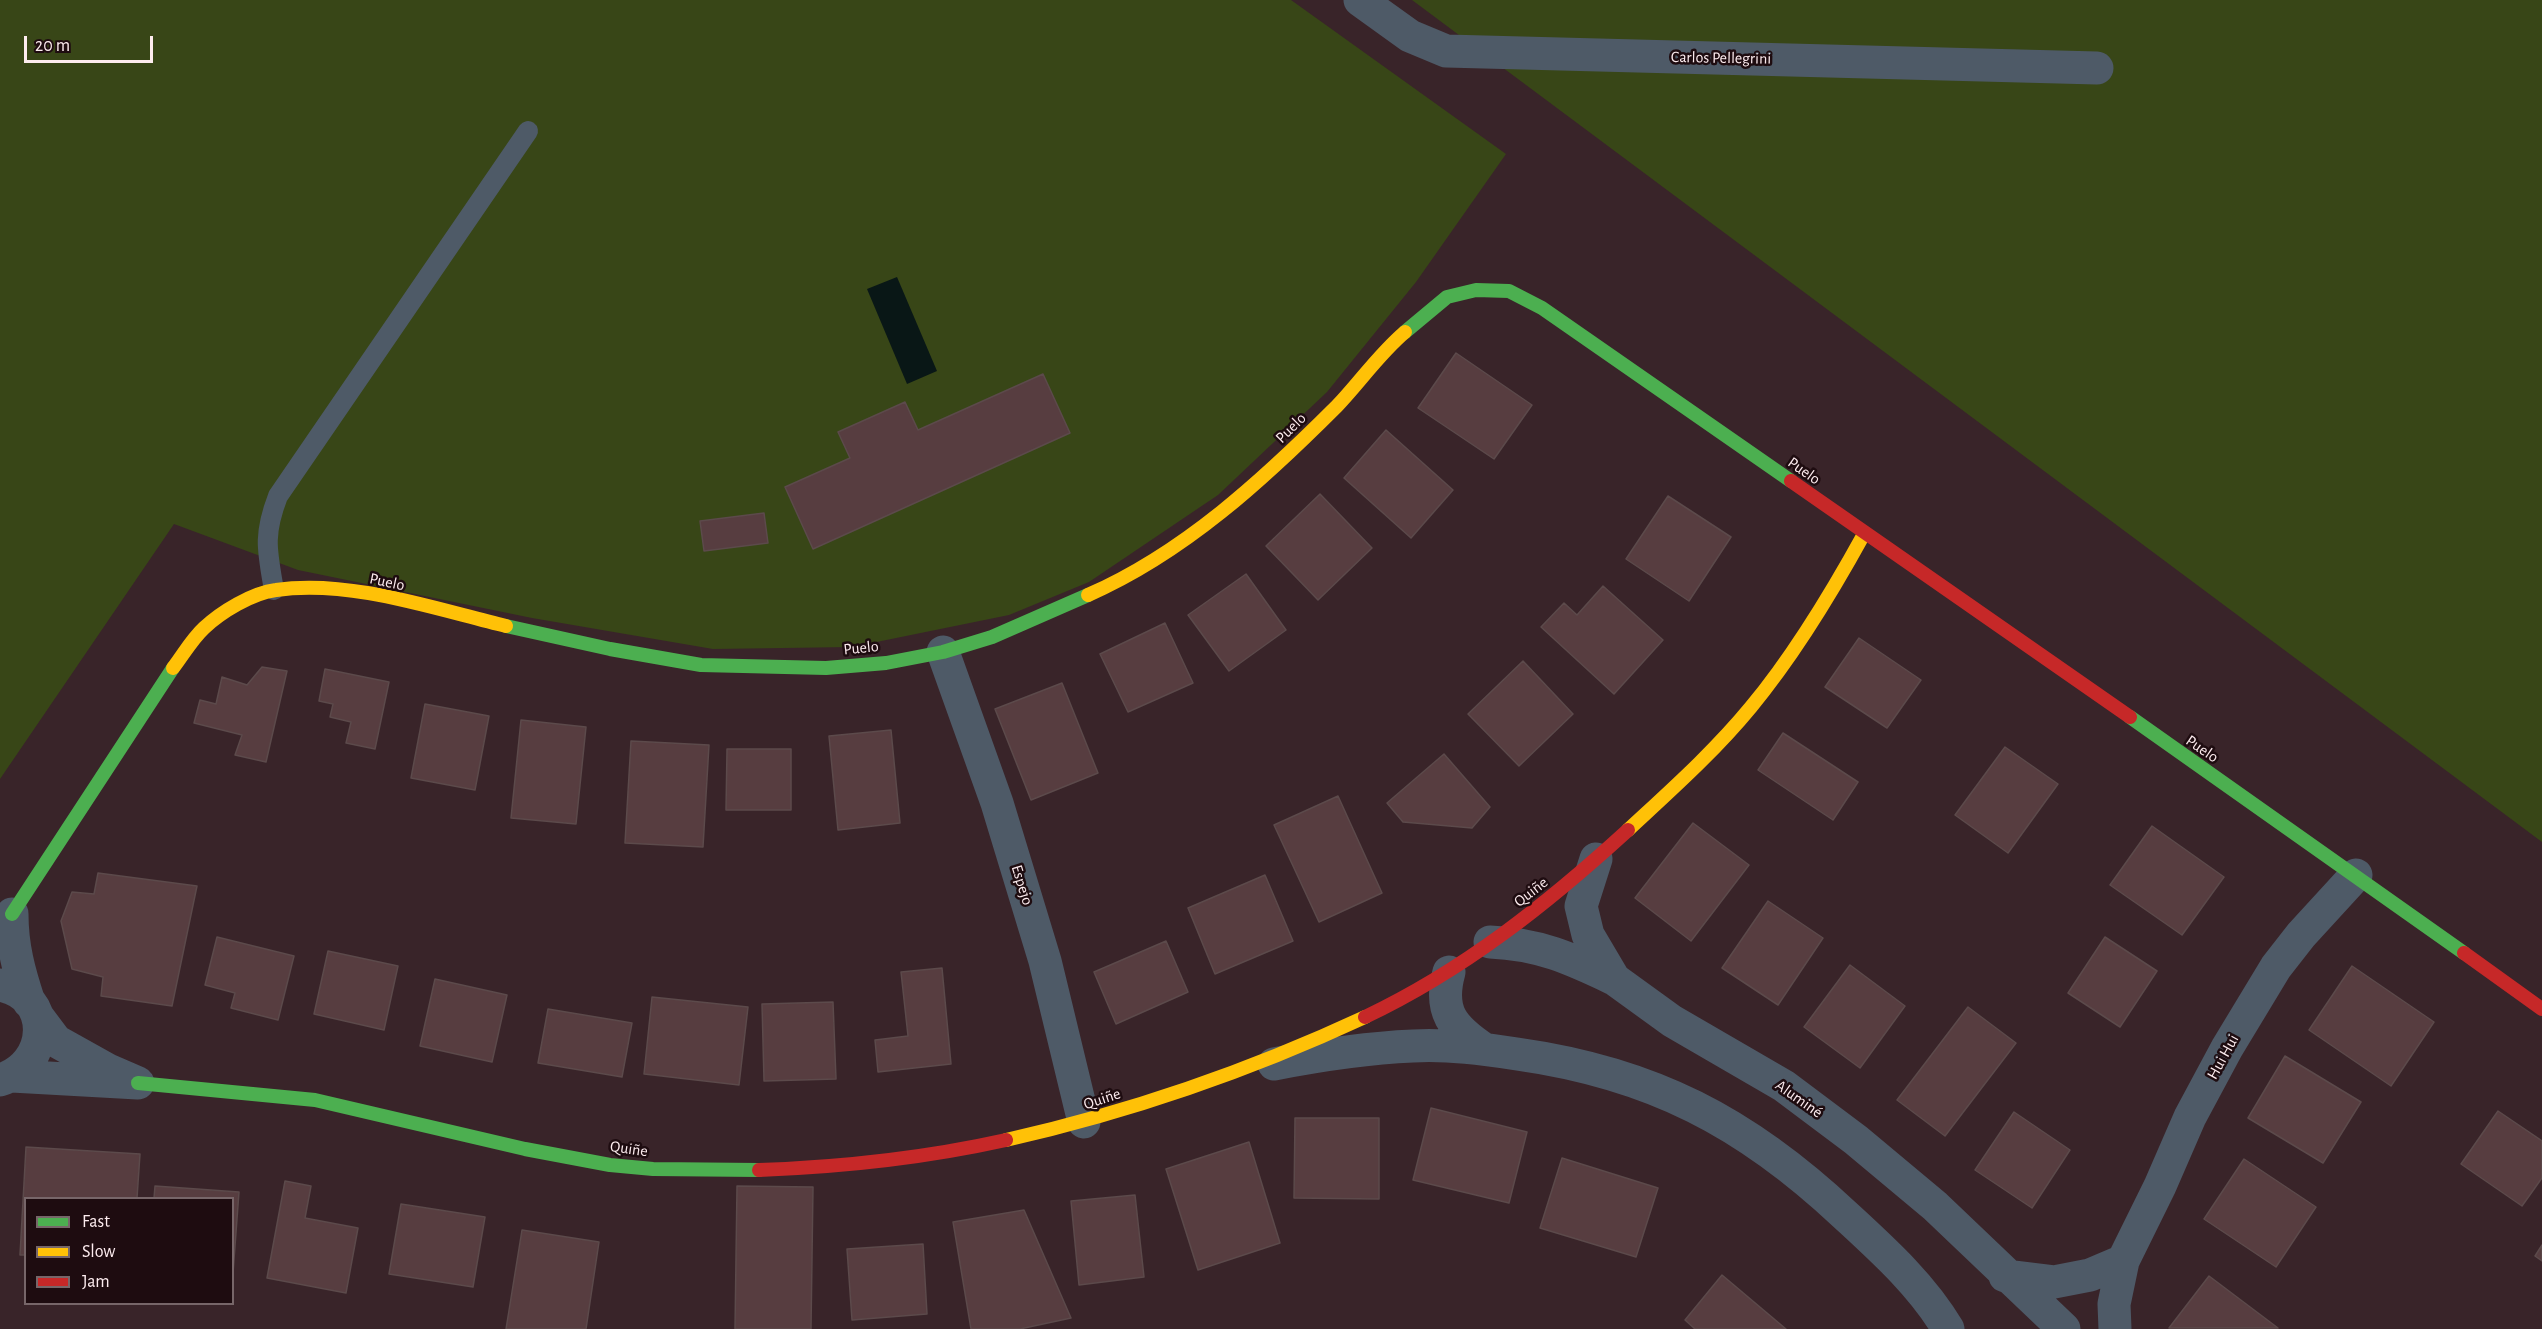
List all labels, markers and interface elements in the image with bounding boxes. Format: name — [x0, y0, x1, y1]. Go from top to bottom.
scale bar — [27, 24, 156, 62]
text: 20 m — [35, 37, 70, 55]
street label: Carlos Pellegrini — [1671, 48, 1771, 68]
street label: Puelo — [1272, 409, 1310, 447]
street label: Puelo — [1784, 453, 1824, 489]
street label: Puelo — [368, 569, 406, 595]
street label: Puelo — [842, 637, 880, 659]
street label: Puelo — [2182, 731, 2222, 767]
street label: Espejo — [1007, 862, 1037, 908]
street label: Quiñe — [1510, 873, 1552, 911]
street label: Hui Hui — [2203, 1031, 2243, 1083]
street label: Aluminé — [1772, 1076, 1826, 1122]
street label: Quiñe — [1081, 1084, 1123, 1114]
street label: Quiñe — [609, 1137, 649, 1161]
legend — [24, 1197, 234, 1305]
text: Fast — [82, 1213, 110, 1231]
text: Slow — [82, 1243, 115, 1261]
text: Jam — [82, 1273, 110, 1291]

